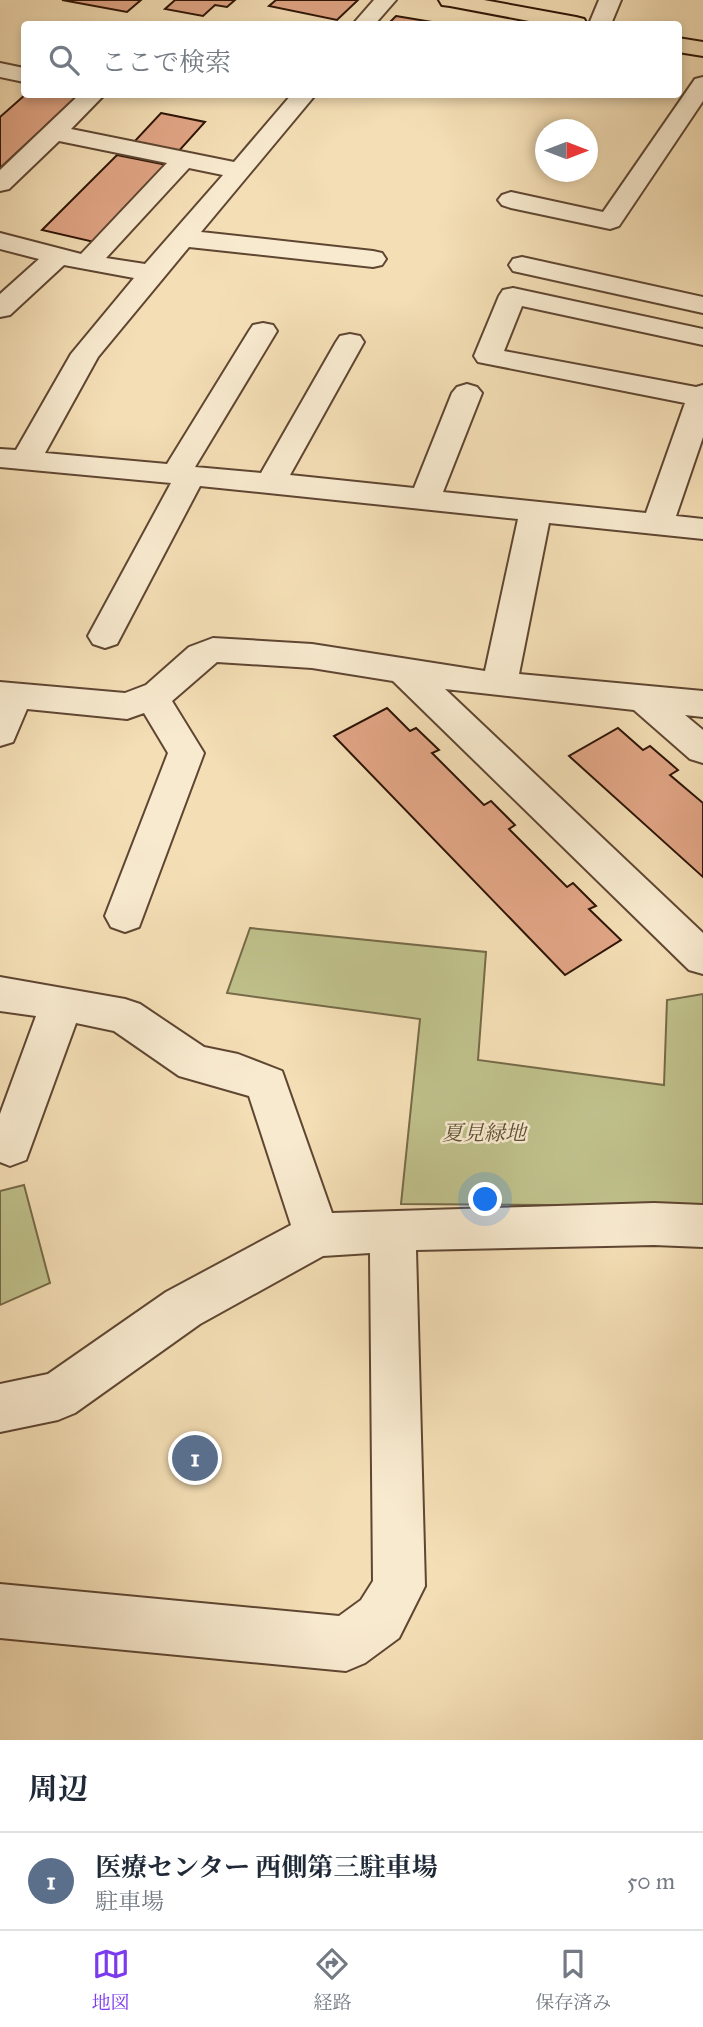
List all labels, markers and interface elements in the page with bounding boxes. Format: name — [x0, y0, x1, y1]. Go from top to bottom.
search box — [21, 21, 682, 98]
icon: search — [45, 41, 83, 79]
text: ここで検索 — [101, 46, 231, 78]
north arrow — [535, 119, 598, 182]
park label: 夏見緑地 — [442, 1120, 528, 1146]
your location — [468, 1182, 502, 1216]
pin: 1 — [172, 1432, 218, 1484]
text: 周辺 — [28, 1771, 88, 1807]
text: 医療センター 西側第三駐車場 — [95, 1851, 438, 1883]
text: 1 — [46, 1867, 56, 1895]
text: 50 m — [627, 1867, 675, 1895]
text: 駐車場 — [95, 1887, 164, 1915]
tab: 地図 — [92, 1945, 130, 2014]
tab: 経路 — [313, 1945, 351, 2014]
tab: 保存済み — [535, 1945, 611, 2014]

